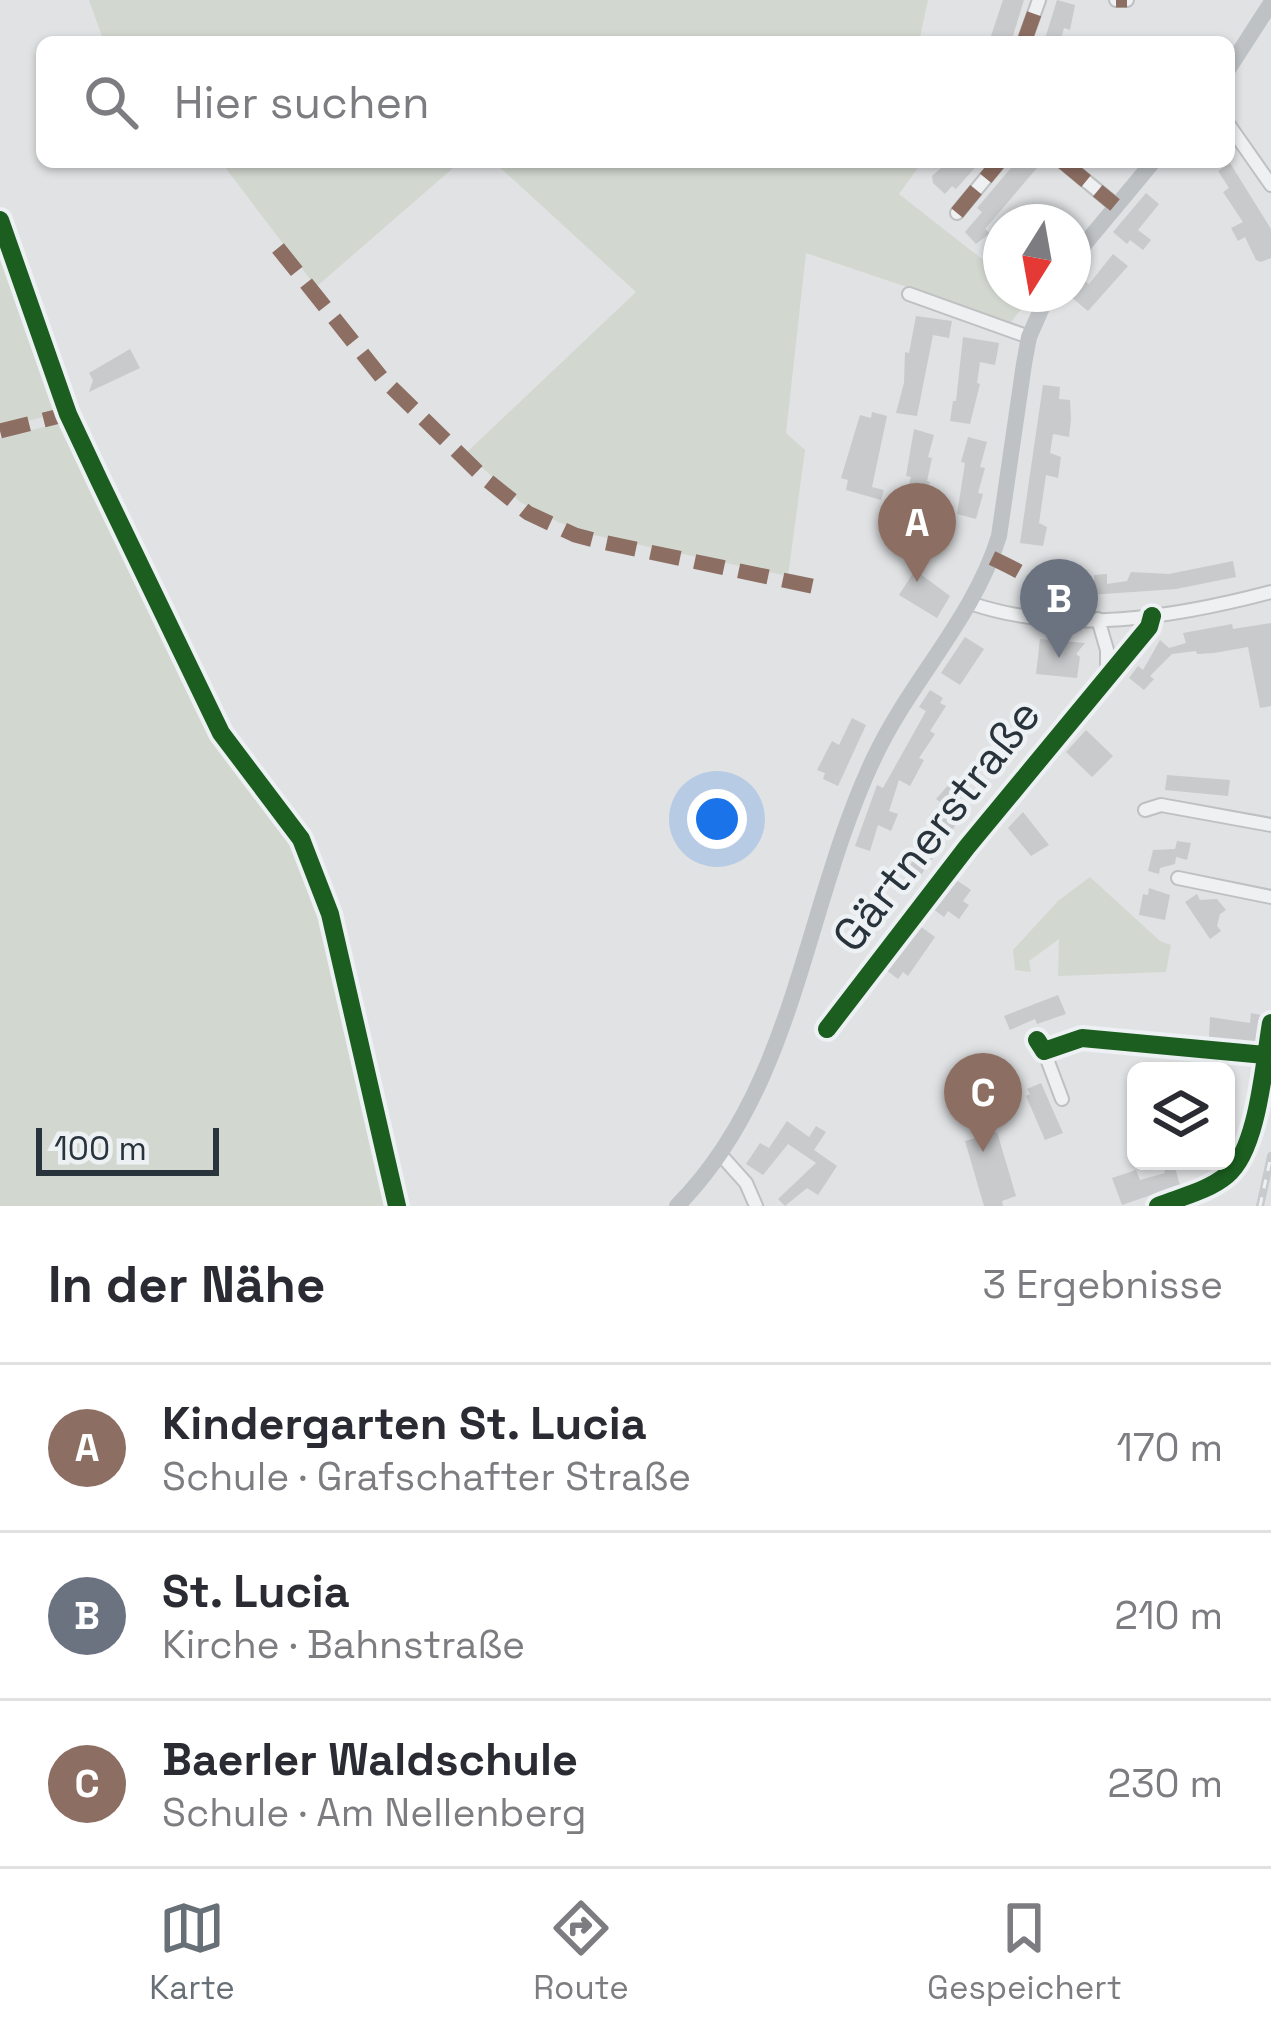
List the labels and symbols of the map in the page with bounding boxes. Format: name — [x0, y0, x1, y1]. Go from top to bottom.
north arrow — [983, 204, 1091, 312]
pin: A — [878, 483, 956, 582]
pin: B — [1020, 559, 1098, 658]
street label: Gärtnerstraße — [820, 688, 1053, 963]
your location — [687, 789, 747, 849]
pin: C — [944, 1053, 1022, 1152]
scale bar — [36, 1122, 219, 1175]

